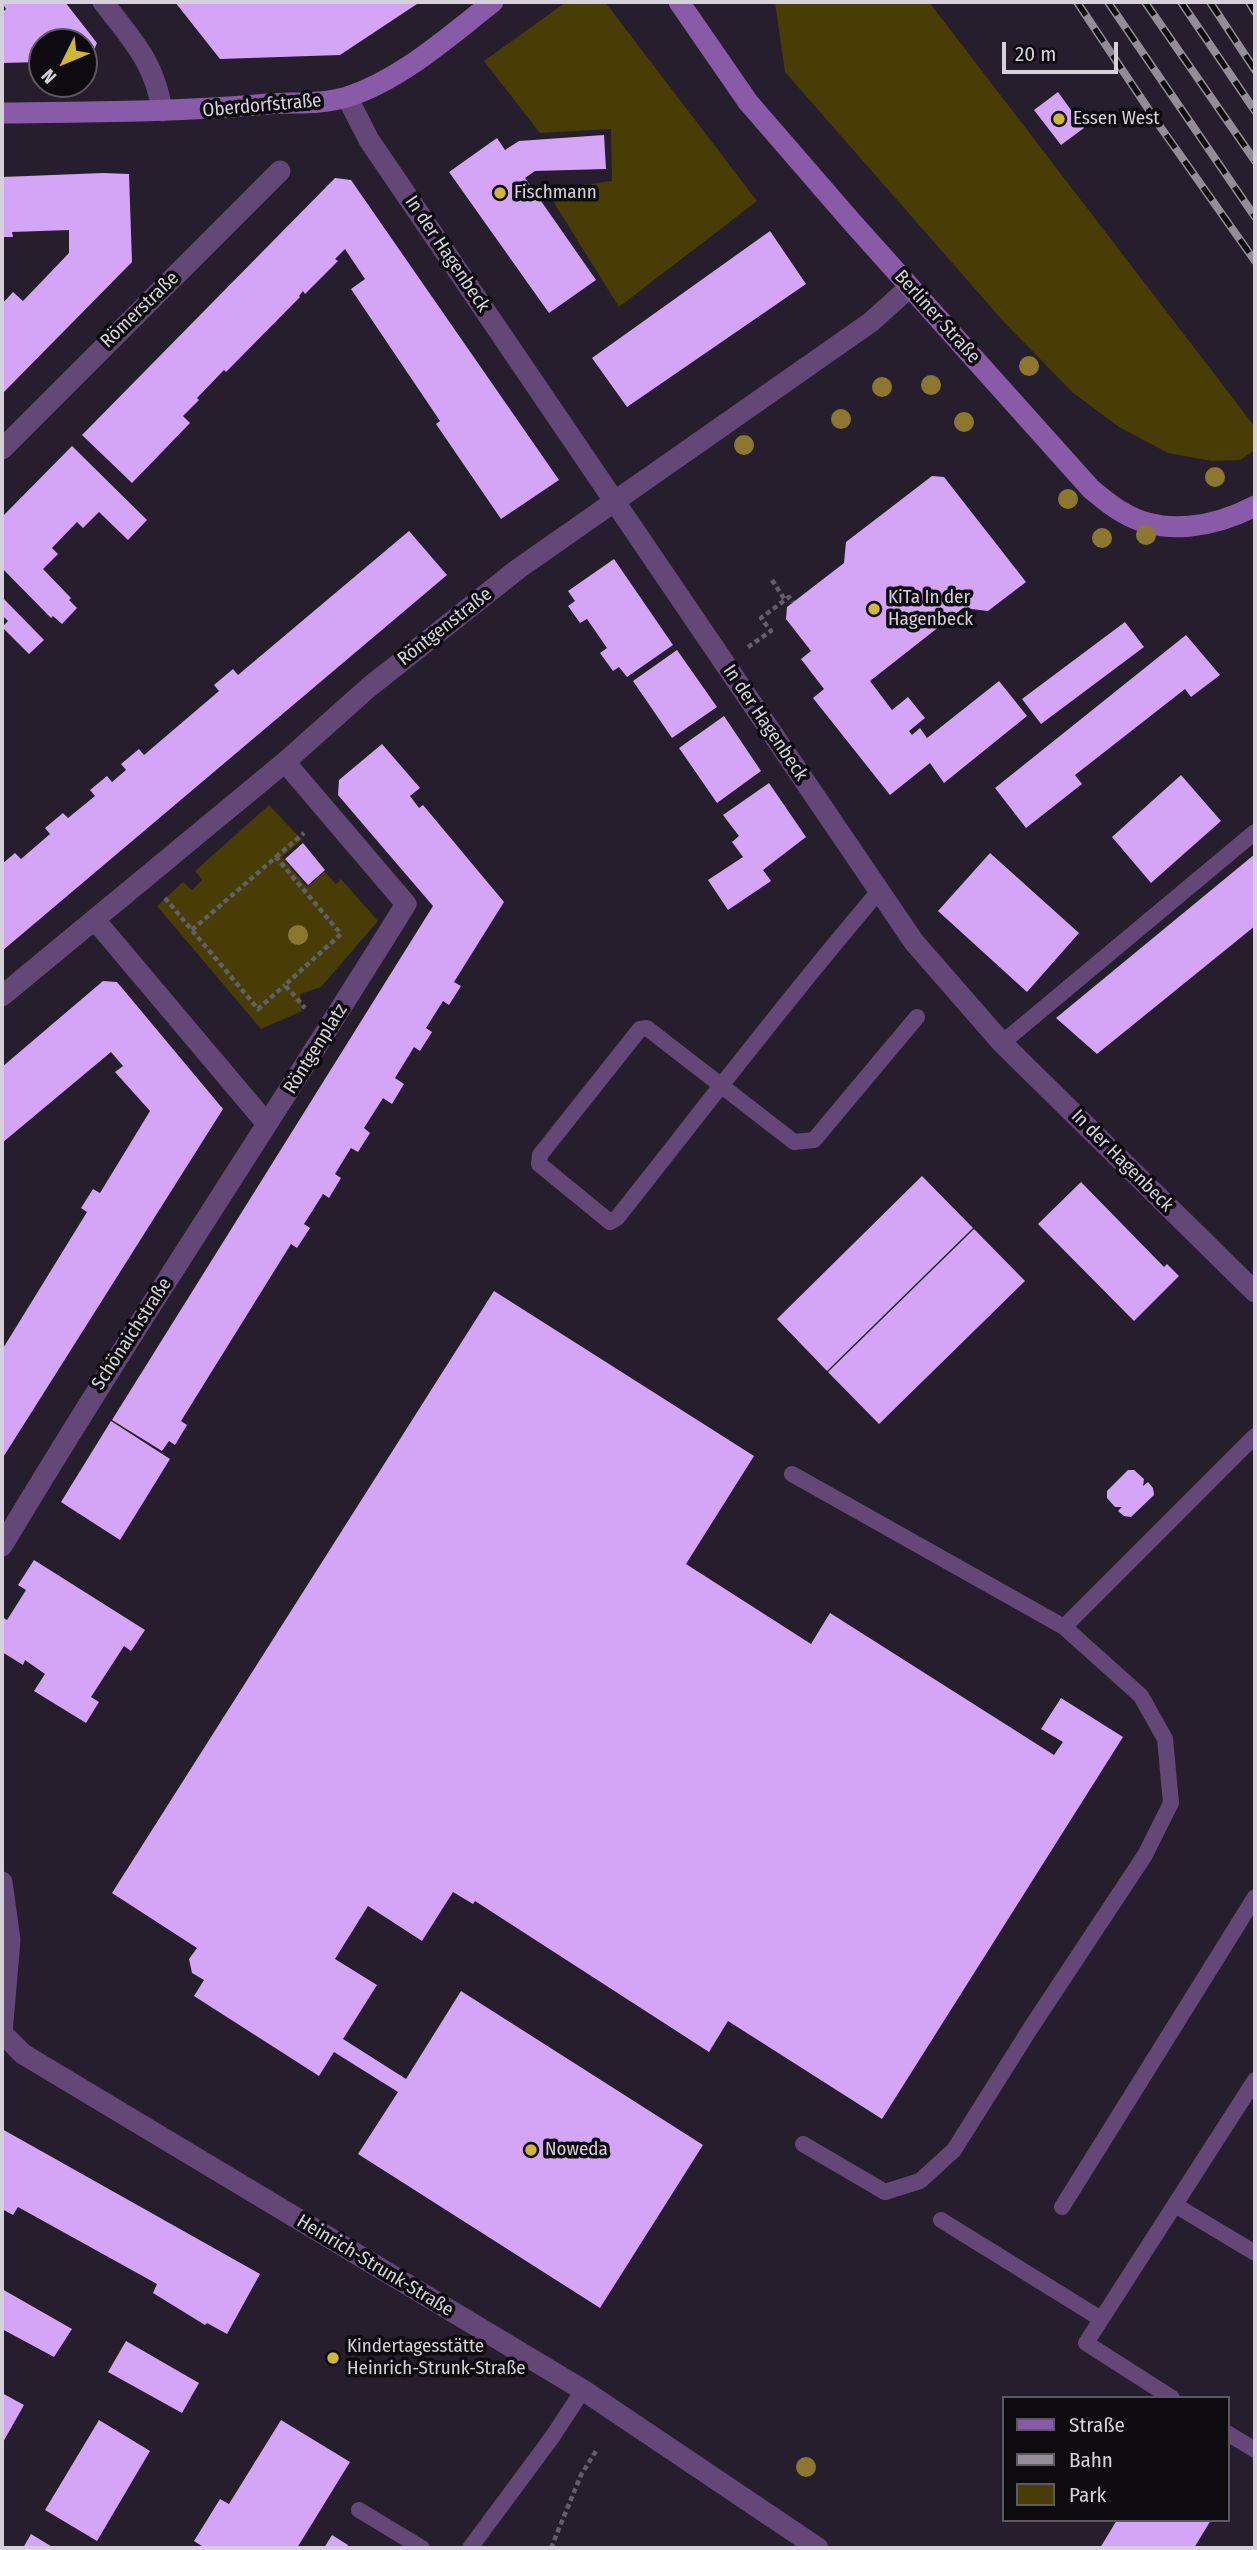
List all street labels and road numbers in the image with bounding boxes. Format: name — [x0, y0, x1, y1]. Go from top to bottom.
street label: Oberdorfstraße — [202, 89, 322, 123]
street label: In der Hagenbeck — [400, 192, 494, 316]
street label: Berliner Straße — [889, 266, 985, 368]
street label: Römerstraße — [96, 267, 184, 353]
street label: Röntgenstraße — [393, 583, 497, 671]
street label: In der Hagenbeck — [718, 661, 812, 785]
street label: Röntgenplatz — [279, 1000, 353, 1098]
street label: In der Hagenbeck — [1066, 1105, 1178, 1217]
street label: Schönaichstraße — [87, 1274, 177, 1394]
street label: Heinrich-Strunk-Straße — [293, 2210, 457, 2322]

